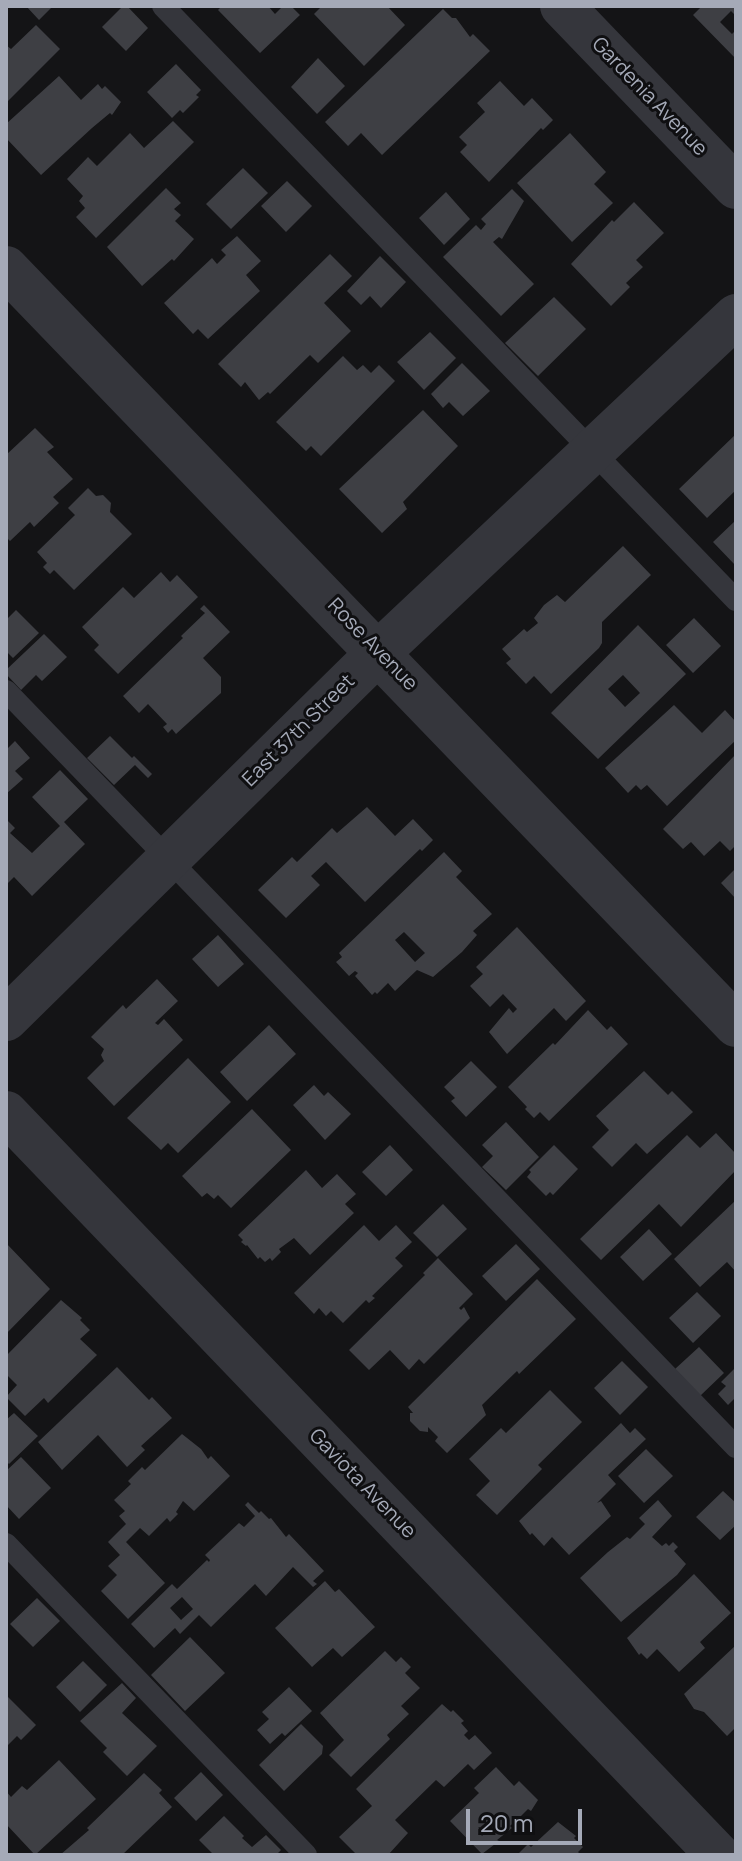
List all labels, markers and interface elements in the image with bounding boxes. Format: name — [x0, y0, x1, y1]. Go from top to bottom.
street label: Gardenia Avenue — [586, 33, 712, 161]
street label: Rose Avenue — [322, 594, 422, 696]
street label: East 37th Street — [238, 670, 360, 792]
street label: Gaviota Avenue — [304, 1424, 420, 1544]
scale bar — [470, 1793, 586, 1843]
text: 20 m — [480, 1806, 533, 1839]

